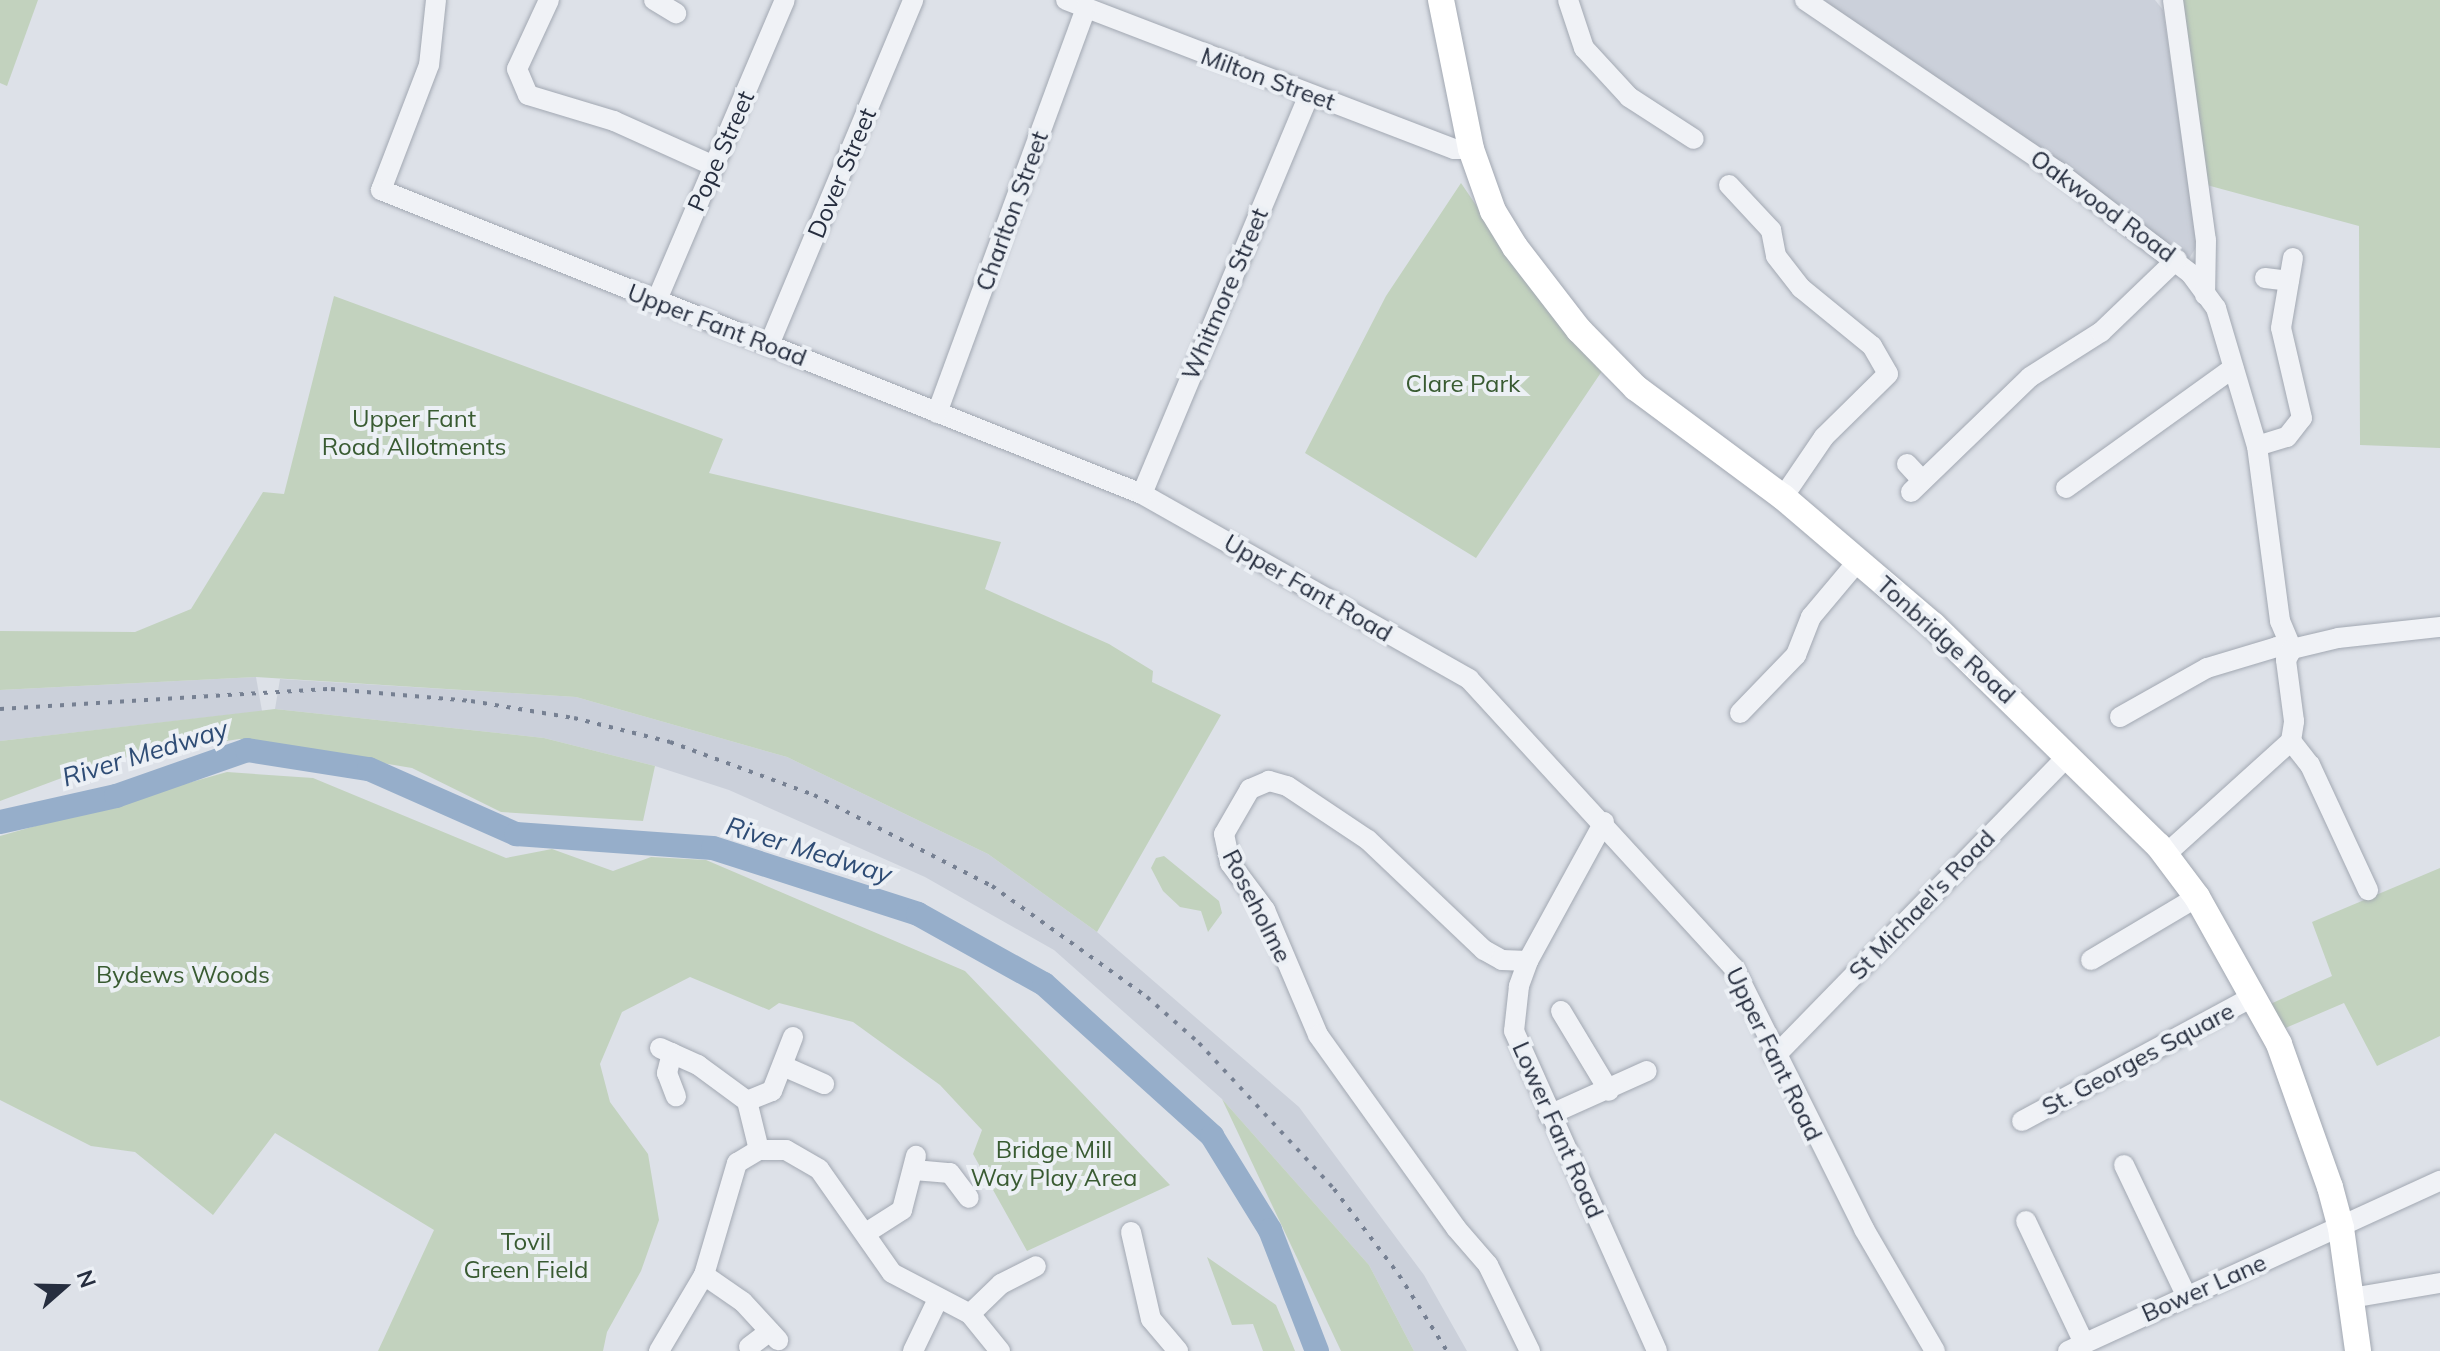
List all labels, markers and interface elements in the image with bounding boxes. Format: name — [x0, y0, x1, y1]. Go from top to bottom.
street label: Milton Street — [1197, 41, 1339, 117]
street label: Pope Street — [682, 86, 760, 216]
street label: Dover Street — [802, 104, 882, 242]
street label: Charlton Street — [970, 127, 1054, 295]
street label: Oakwood Road — [2025, 144, 2181, 268]
street label: Whitmore Street — [1176, 204, 1274, 384]
street label: Upper Fant Road — [623, 278, 811, 372]
park label: Clare Park — [1406, 370, 1520, 398]
park label: Upper Fant Road Allotments — [322, 405, 506, 461]
street label: Upper Fant Road — [1219, 528, 1397, 648]
street label: Tonbridge Road — [1871, 570, 2021, 710]
water label: River Medway — [58, 713, 232, 793]
water label: River Medway — [722, 810, 896, 890]
street label: St Michael's Road — [1843, 824, 2001, 986]
street label: Roseholme — [1216, 845, 1298, 967]
park label: Bydews Woods — [96, 961, 270, 989]
street label: Upper Fant Road — [1720, 963, 1828, 1145]
street label: St. Georges Square — [2037, 996, 2239, 1122]
street label: Lower Fant Road — [1506, 1037, 1610, 1223]
park label: Bridge Mill Way Play Area — [971, 1136, 1137, 1192]
park label: Tovil Green Field — [464, 1228, 588, 1284]
north arrow — [24, 1247, 104, 1327]
street label: Bower Lane — [2137, 1248, 2271, 1328]
text: N — [71, 1266, 103, 1291]

